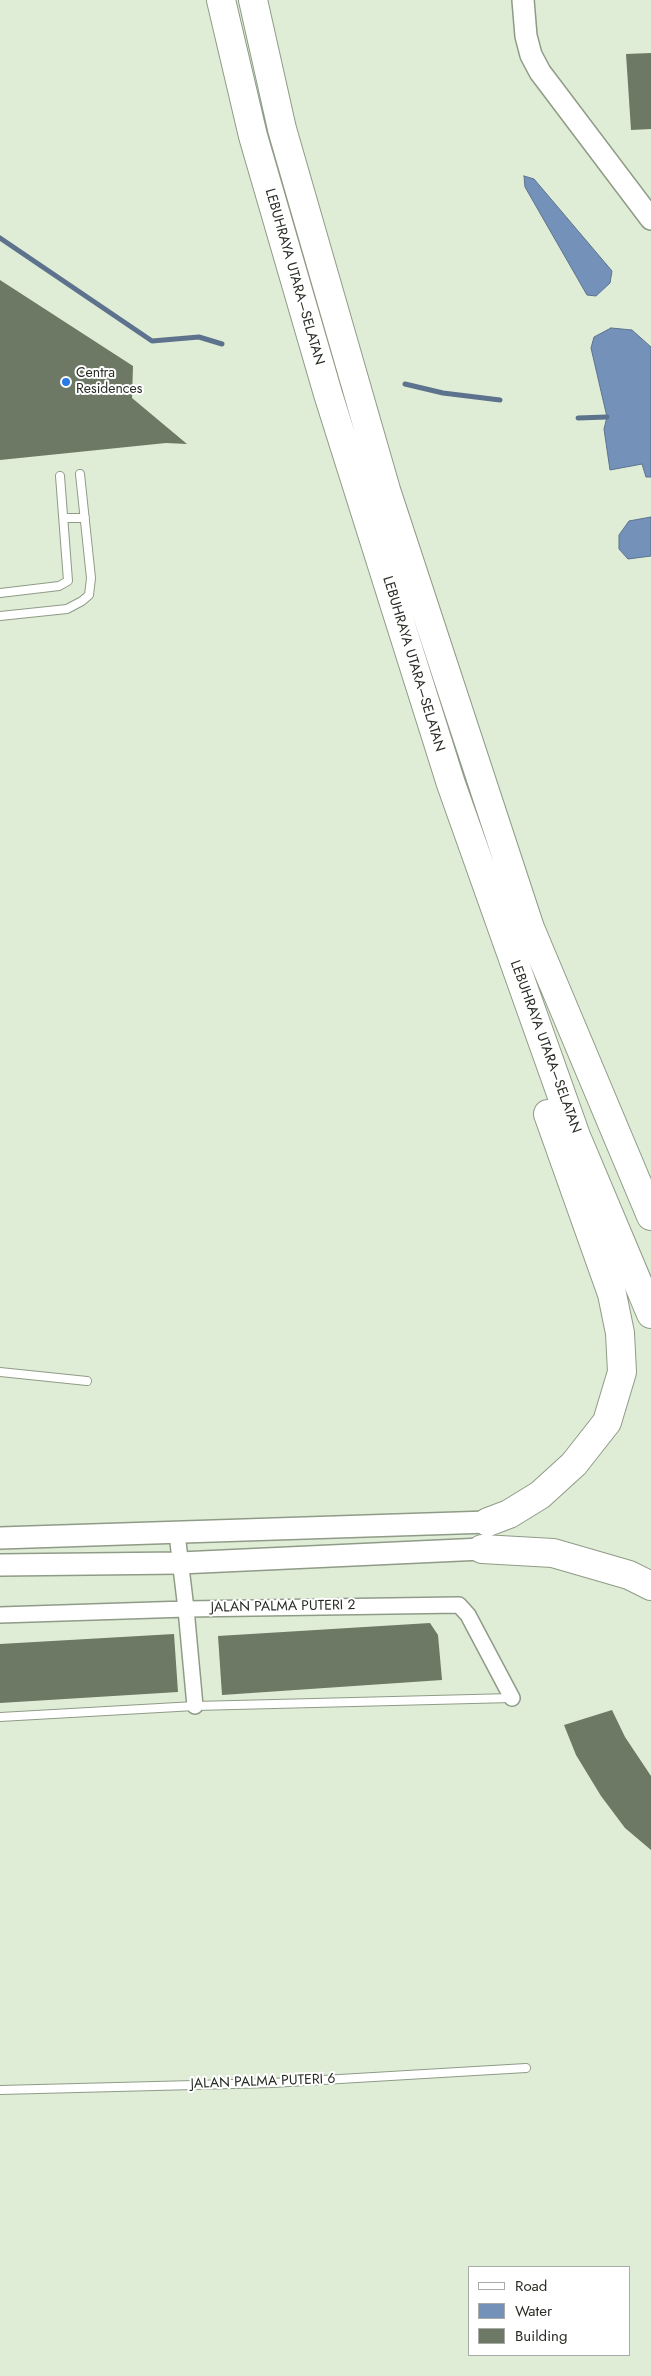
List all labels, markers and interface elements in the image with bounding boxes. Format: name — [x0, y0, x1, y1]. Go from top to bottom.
street label: LEBUHRAYA UTARA–SELATAN — [261, 187, 327, 367]
place label: Centra Residences — [76, 366, 142, 398]
marker: Centra Residences — [60, 376, 72, 388]
street label: LEBUHRAYA UTARA–SELATAN — [378, 574, 448, 754]
street label: LEBUHRAYA UTARA–SELATAN — [506, 958, 584, 1136]
street label: JALAN PALMA PUTERI 2 — [211, 1597, 355, 1617]
street label: JALAN PALMA PUTERI 6 — [190, 2071, 336, 2093]
legend — [468, 2266, 631, 2356]
text: Road — [515, 2275, 547, 2297]
text: Water — [515, 2300, 552, 2322]
text: Building — [515, 2325, 567, 2347]

